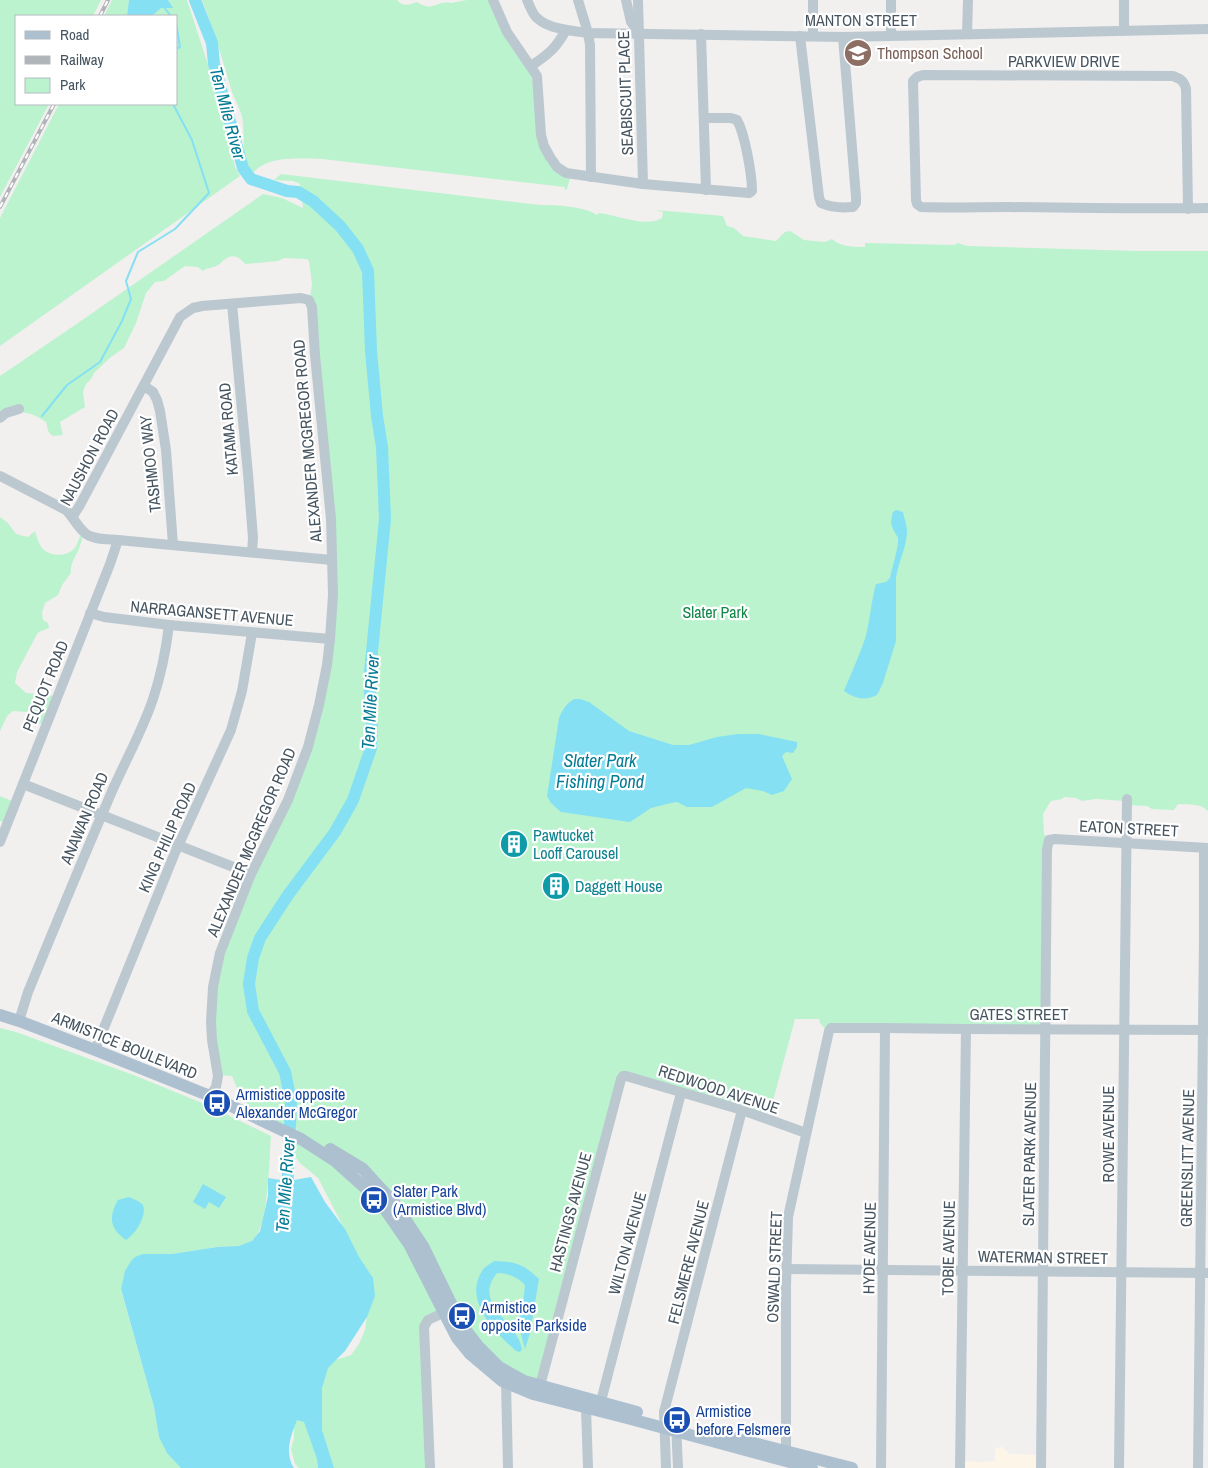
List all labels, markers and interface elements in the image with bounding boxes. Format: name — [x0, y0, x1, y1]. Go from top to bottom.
street label: MANTON STREET — [805, 9, 917, 31]
legend — [15, 15, 178, 105]
text: Road — [60, 24, 89, 45]
street label: SEABISCUIT PLACE — [612, 30, 638, 156]
school or university icon: Thompson School — [843, 38, 873, 68]
place label: Thompson School — [877, 42, 983, 64]
text: Railway — [60, 49, 105, 70]
street label: PARKVIEW DRIVE — [1008, 50, 1120, 72]
water label: Ten Mile River — [204, 64, 253, 163]
text: Park — [60, 74, 86, 95]
street label: ALEXANDER MCGREGOR ROAD — [287, 339, 327, 544]
street label: KATAMA ROAD — [213, 382, 243, 476]
street label: NAUSHON ROAD — [54, 405, 124, 509]
street label: TASHMOO WAY — [134, 414, 166, 514]
street label: NARRAGANSETT AVENUE — [130, 595, 294, 631]
park label: Slater Park — [683, 601, 748, 623]
street label: PEQUOT ROAD — [17, 637, 73, 735]
water label: Ten Mile River — [355, 653, 385, 750]
street label: ALEXANDER MCGREGOR ROAD — [201, 744, 301, 941]
water label: Slater Park Fishing Pond — [556, 748, 645, 794]
street label: ANAWAN ROAD — [54, 769, 113, 868]
street label: KING PHILIP ROAD — [133, 778, 201, 896]
street label: EATON STREET — [1079, 814, 1179, 842]
place label: Pawtucket Looff Carousel — [533, 824, 618, 864]
building icon: Pawtucket Looff Carousel — [499, 829, 529, 859]
building icon: Daggett House — [541, 871, 571, 901]
place label: Daggett House — [575, 875, 663, 897]
street label: GATES STREET — [970, 1003, 1068, 1025]
street label: ARMISTICE BOULEVARD — [48, 1005, 201, 1084]
street label: REDWOOD AVENUE — [656, 1059, 782, 1119]
street label: SLATER PARK AVENUE — [1017, 1082, 1041, 1226]
place label: Armistice opposite Alexander McGregor — [235, 1083, 358, 1123]
street label: ROWE AVENUE — [1097, 1086, 1119, 1182]
bus stop icon: Armistice opposite Alexander McGregor — [202, 1088, 232, 1118]
street label: GREENSLITT AVENUE — [1175, 1089, 1199, 1227]
water label: Ten Mile River — [269, 1136, 301, 1233]
street label: HASTINGS AVENUE — [543, 1150, 597, 1274]
place label: Slater Park (Armistice Blvd) — [393, 1180, 486, 1220]
bus stop icon: Slater Park (Armistice Blvd) — [359, 1185, 389, 1215]
street label: WILTON AVENUE — [603, 1189, 651, 1297]
street label: FELSMERE AVENUE — [662, 1198, 714, 1326]
street label: TOBIE AVENUE — [936, 1200, 960, 1296]
street label: HYDE AVENUE — [857, 1202, 881, 1294]
street label: OSWALD STREET — [761, 1211, 787, 1323]
street label: WATERMAN STREET — [978, 1245, 1108, 1269]
place label: Armistice opposite Parkside — [480, 1296, 587, 1336]
bus stop icon: Armistice opposite Parkside — [447, 1301, 477, 1331]
place label: Armistice before Felsmere — [695, 1400, 791, 1440]
bus stop icon: Armistice before Felsmere — [662, 1405, 692, 1435]

